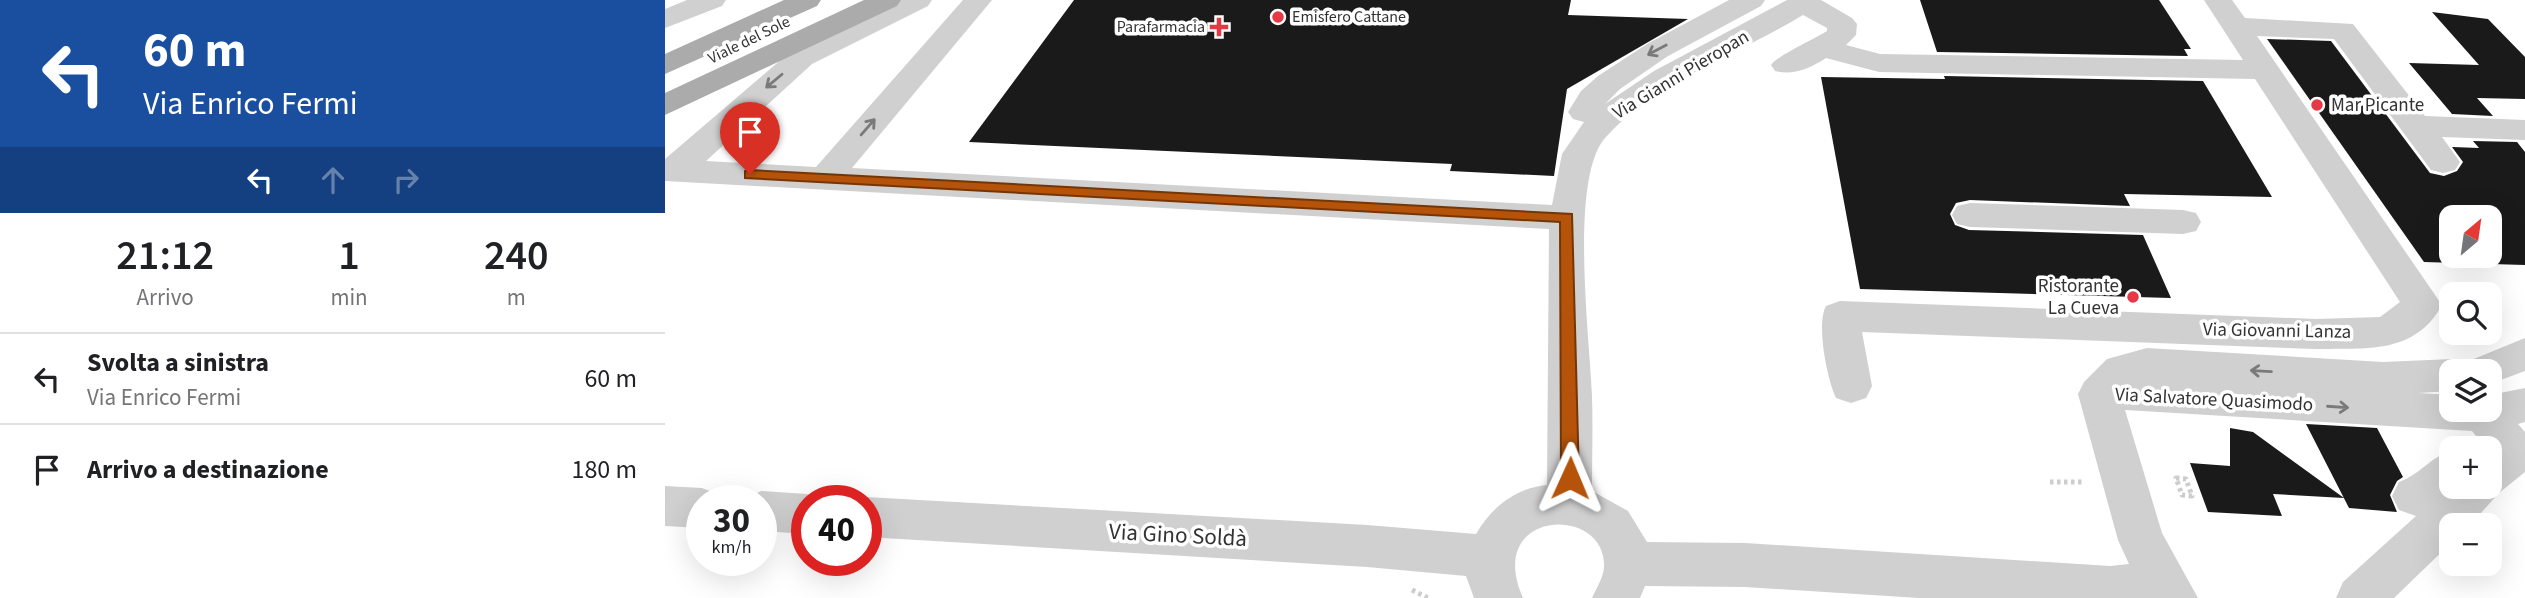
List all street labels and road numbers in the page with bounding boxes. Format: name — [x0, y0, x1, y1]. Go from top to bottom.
street label: Viale del Sole — [704, 11, 794, 69]
street label: Via Gianni Pieropan — [1608, 24, 1754, 126]
street label: Via Giovanni Lanza — [2203, 316, 2351, 346]
street label: Via Salvatore Quasimodo — [2114, 381, 2314, 419]
street label: Via Gino Soldà — [1108, 515, 1248, 555]

